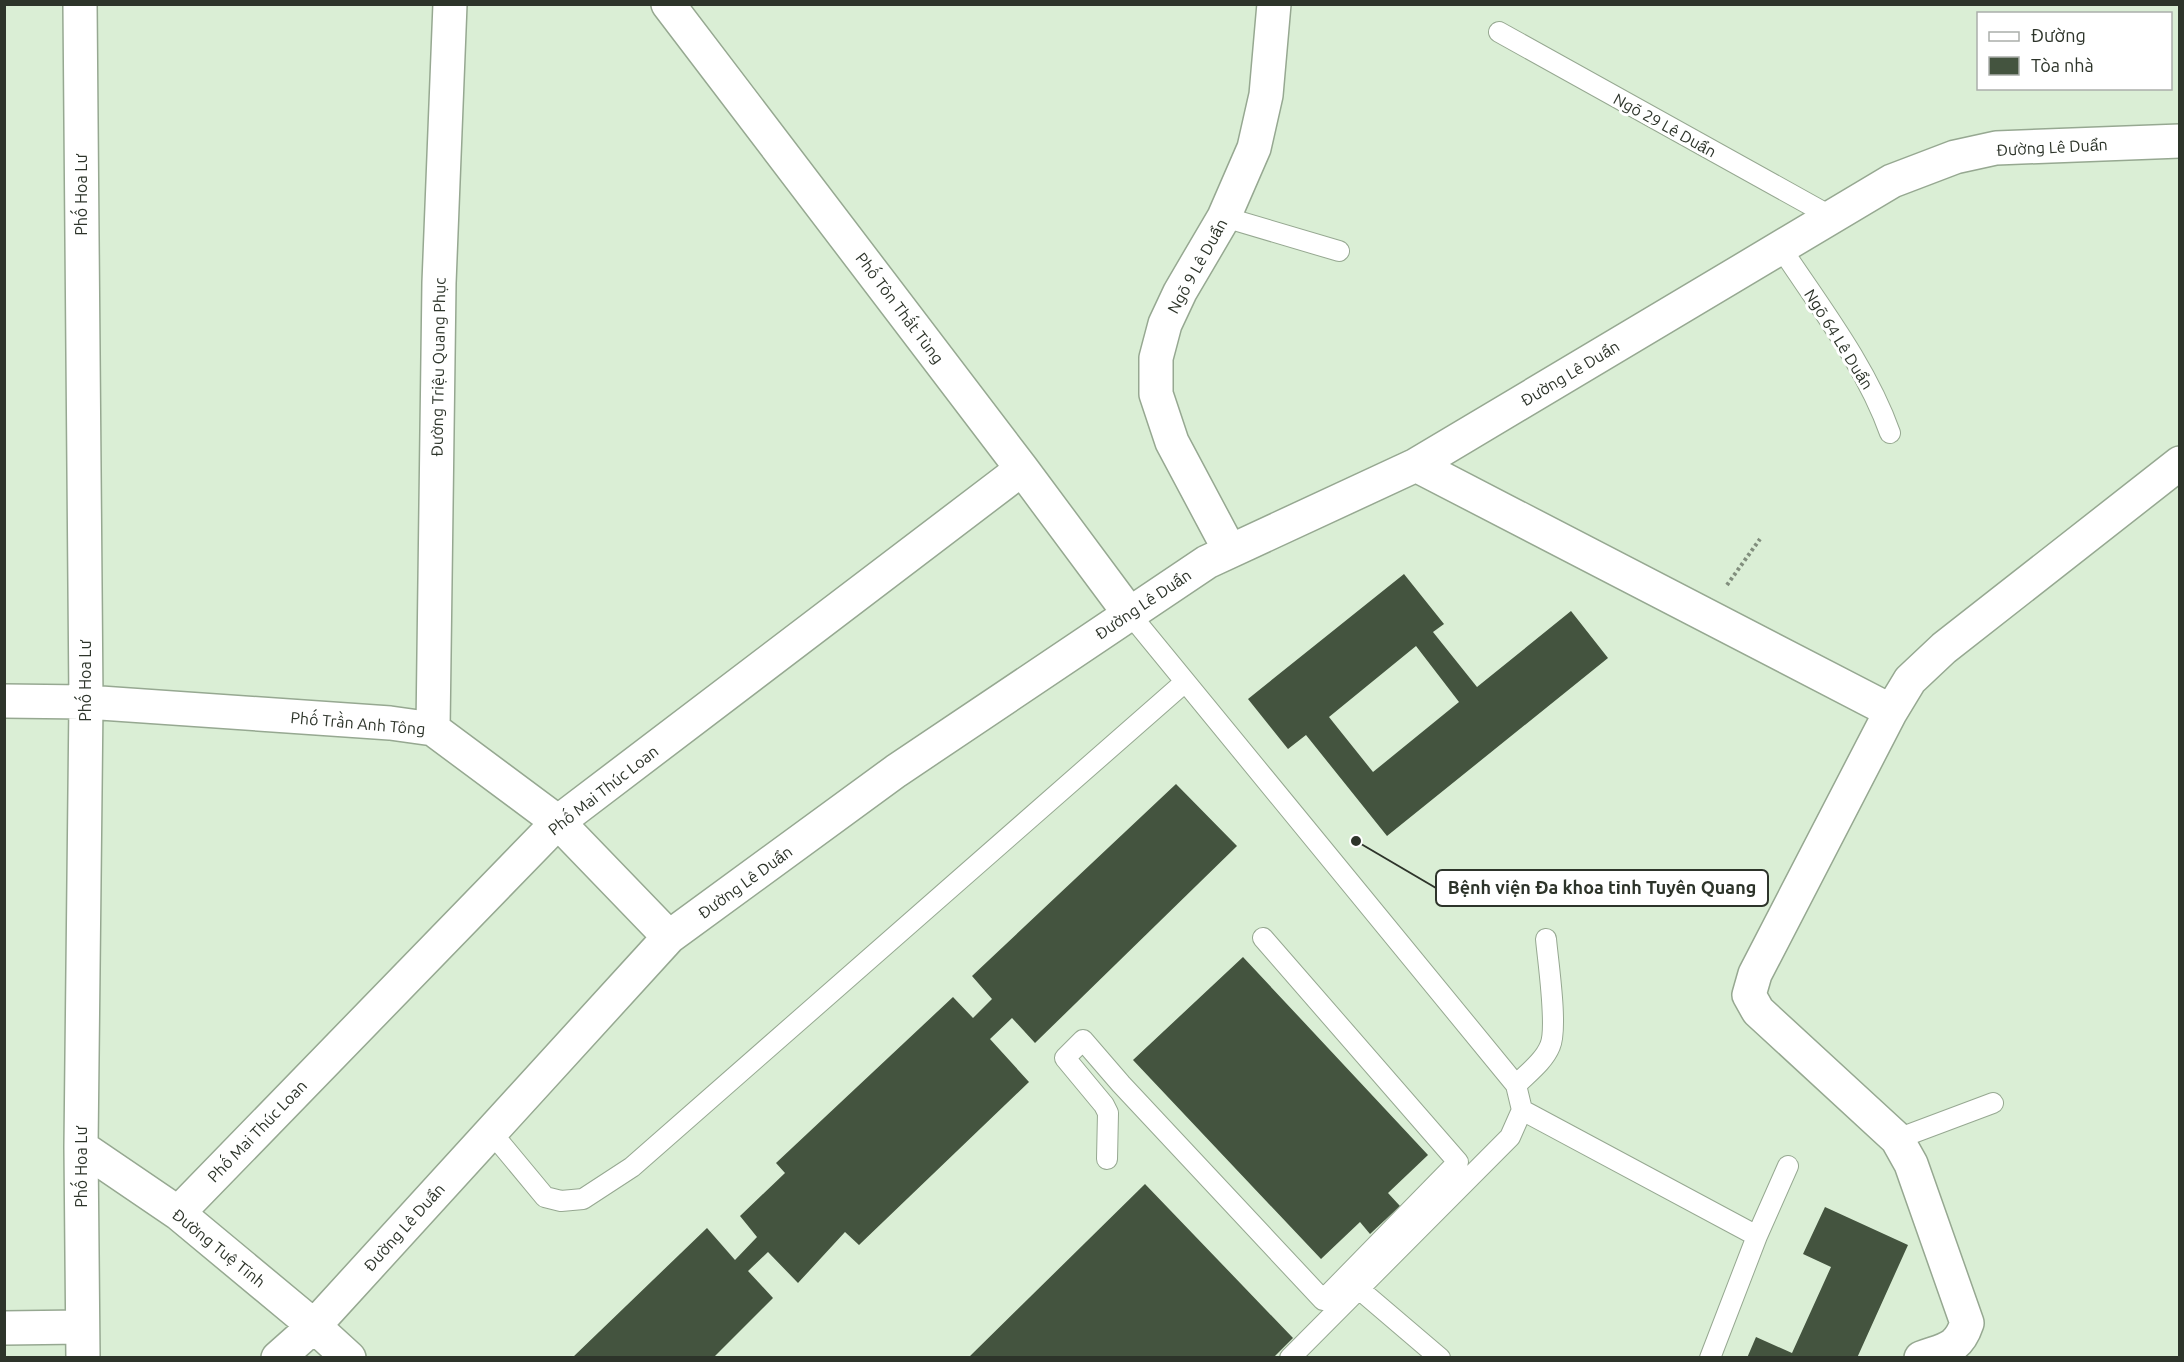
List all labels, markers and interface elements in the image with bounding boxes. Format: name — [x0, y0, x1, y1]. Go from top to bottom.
legend — [1977, 12, 2172, 90]
text: Đường — [2031, 25, 2086, 45]
text: Tòa nhà — [2031, 55, 2094, 75]
street label: Ngõ 29 Lê Duẩn — [1611, 89, 1719, 161]
street label: Đường Lê Duẩn — [1996, 135, 2108, 159]
street label: Phố Hoa Lư — [69, 154, 90, 236]
street label: Ngõ 9 Lê Duẩn — [1164, 216, 1230, 316]
street label: Phố Tôn Thất Tùng — [852, 247, 950, 367]
street label: Đường Triệu Quang Phục — [427, 277, 449, 457]
street label: Ngõ 64 Lê Duẩn — [1801, 286, 1877, 392]
street label: Đường Lê Duẩn — [1518, 337, 1622, 409]
street label: Đường Lê Duẩn — [1092, 565, 1194, 643]
street label: Phố Hoa Lư — [73, 640, 94, 722]
street label: Phố Trần Anh Tông — [290, 705, 426, 738]
street label: Phố Mai Thúc Loan — [543, 739, 662, 839]
street label: Đường Lê Duẩn — [695, 842, 795, 922]
callout: Bệnh viện Đa khoa tỉnh Tuyên Quang — [1436, 870, 1768, 906]
text: Bệnh viện Đa khoa tỉnh Tuyên Quang — [1448, 877, 1756, 897]
street label: Phố Mai Thúc Loan — [202, 1074, 310, 1186]
street label: Phố Hoa Lư — [69, 1126, 90, 1208]
street label: Đường Lê Duẩn — [360, 1180, 448, 1274]
street label: Đường Tuệ Tĩnh — [169, 1205, 269, 1291]

